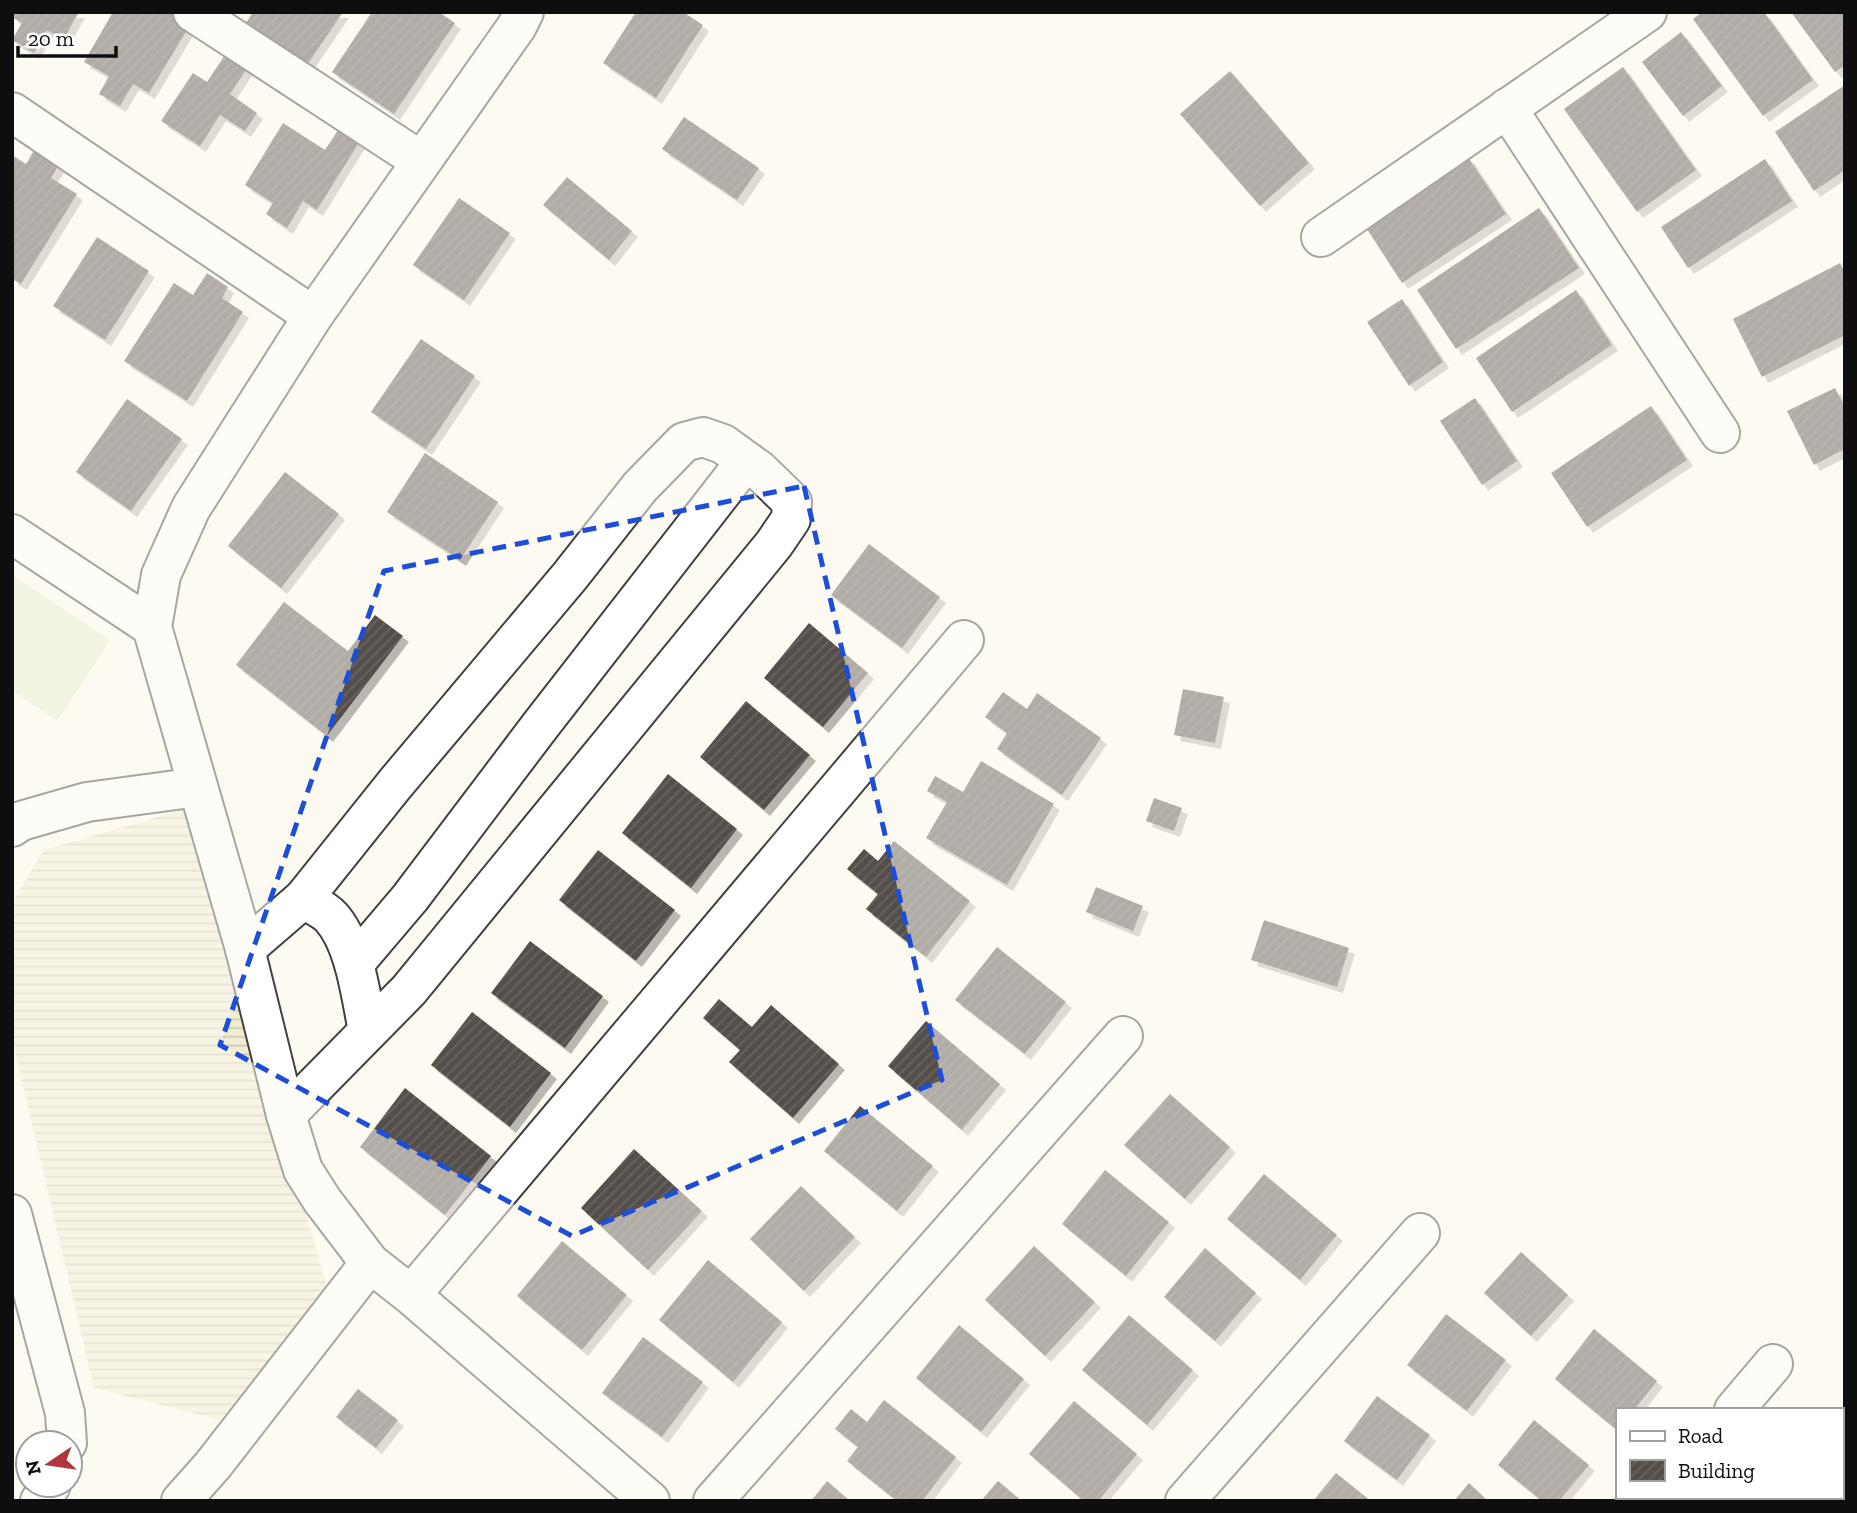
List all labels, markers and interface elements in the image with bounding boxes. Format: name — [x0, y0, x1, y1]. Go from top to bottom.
scale bar — [18, 14, 116, 58]
text: 20 m — [28, 26, 74, 51]
legend — [1616, 1408, 1843, 1499]
text: Road — [1678, 1423, 1724, 1448]
north arrow — [14, 1429, 84, 1499]
text: N — [20, 1458, 46, 1477]
text: Building — [1678, 1458, 1755, 1483]

